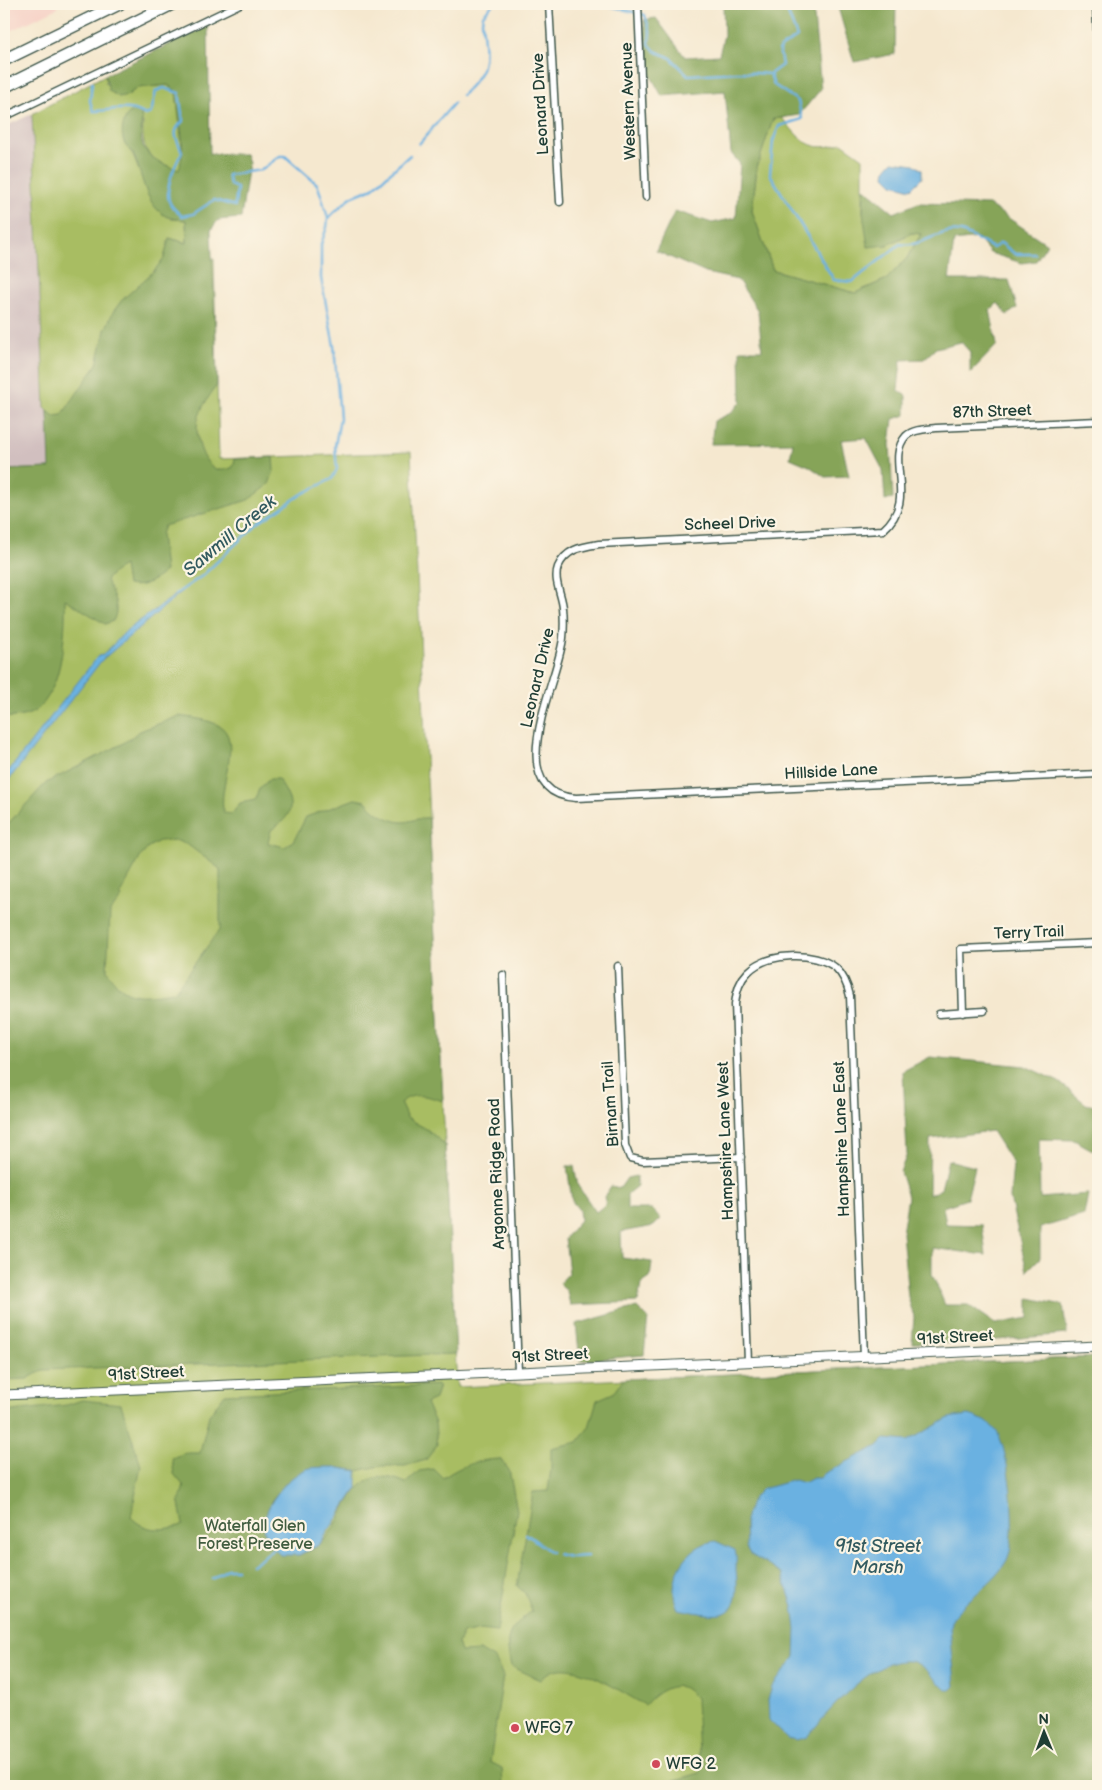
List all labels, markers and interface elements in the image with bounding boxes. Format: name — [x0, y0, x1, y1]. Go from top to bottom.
street label: Western Avenue — [617, 41, 641, 160]
street label: Leonard Drive — [529, 52, 553, 155]
street label: 87th Street — [952, 401, 1032, 423]
water label: Sawmill Creek — [179, 490, 282, 581]
street label: Scheel Drive — [684, 513, 777, 535]
street label: Leonard Drive — [517, 626, 559, 730]
street label: Hillside Lane — [784, 760, 879, 784]
street label: Terry Trail — [993, 922, 1065, 944]
street label: Birnam Trail — [599, 1060, 623, 1148]
street label: Hampshire Lane West — [714, 1061, 738, 1221]
street label: Hampshire Lane East — [830, 1061, 854, 1217]
street label: Argonne Ridge Road — [485, 1098, 509, 1250]
street label: 91st Street — [916, 1327, 994, 1349]
street label: 91st Street — [511, 1345, 589, 1367]
street label: 91st Street — [107, 1363, 185, 1385]
park label: Waterfall Glen Forest Preserve — [197, 1517, 313, 1554]
water label: 91st Street Marsh — [835, 1536, 921, 1578]
north arrow — [1020, 1708, 1070, 1758]
text: N — [1038, 1711, 1049, 1728]
place label: WFG 7 — [525, 1719, 573, 1738]
marker: WFG 7 — [509, 1722, 521, 1734]
place label: WFG 2 — [666, 1755, 716, 1774]
marker: WFG 2 — [650, 1758, 662, 1770]

